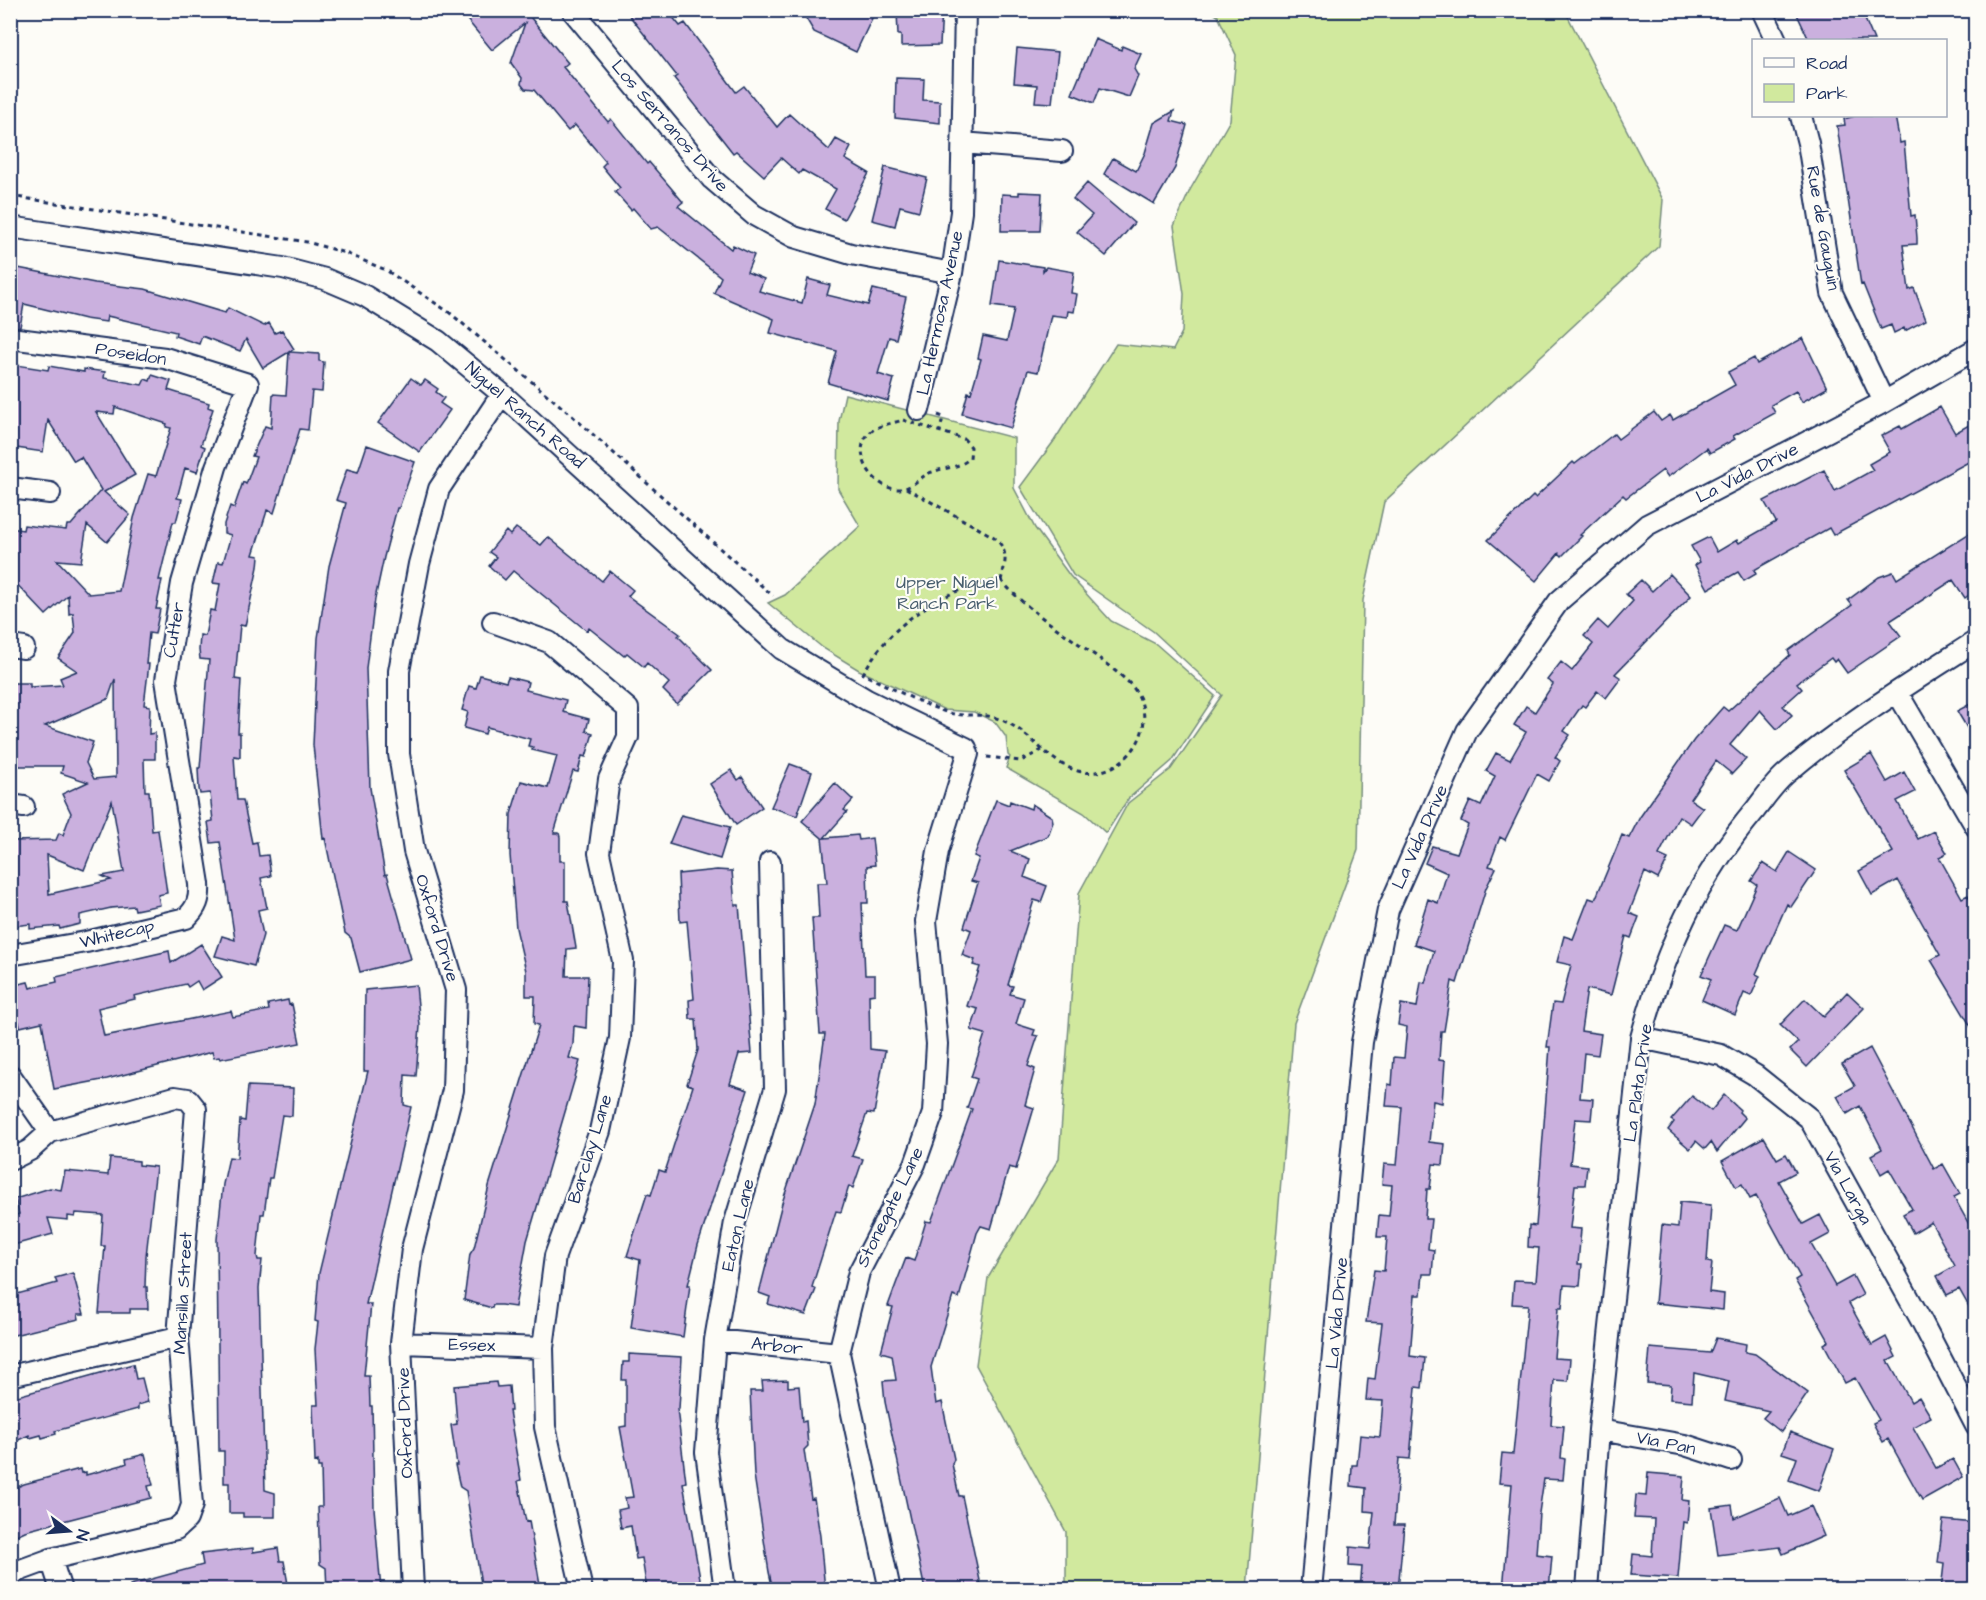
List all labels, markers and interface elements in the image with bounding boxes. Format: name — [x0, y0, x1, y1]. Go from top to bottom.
legend — [1752, 39, 1947, 117]
text: Road — [1806, 51, 1847, 76]
street label: Los Serranos Drive — [605, 54, 735, 198]
text: Park — [1806, 81, 1848, 106]
street label: Rue de Gauguin — [1799, 164, 1846, 292]
street label: La Hermosa Avenue — [910, 228, 970, 397]
street label: Poseidon — [94, 336, 168, 372]
street label: Niguel Ranch Road — [459, 356, 591, 475]
street label: La Vida Drive — [1691, 436, 1803, 510]
park label: Upper Niguel Ranch Park — [896, 570, 998, 616]
street label: Cutter — [157, 600, 191, 660]
street label: La Vida Drive — [1386, 781, 1454, 893]
street label: Oxford Drive — [409, 871, 465, 985]
street label: Whitecap — [77, 913, 157, 955]
street label: La Plata Drive — [1617, 1022, 1659, 1144]
street label: Barclay Lane — [562, 1091, 619, 1207]
street label: Stonegate Lane — [850, 1143, 931, 1272]
street label: Via Larga — [1817, 1147, 1878, 1230]
street label: Eaton Lane — [715, 1176, 761, 1274]
street label: Mansilla Street — [167, 1231, 199, 1355]
street label: La Vida Drive — [1320, 1256, 1354, 1370]
street label: Arbor — [750, 1331, 804, 1361]
street label: Essex — [448, 1332, 496, 1358]
street label: Oxford Drive — [391, 1367, 419, 1479]
street label: Via Pan — [1634, 1425, 1698, 1461]
north arrow — [39, 1501, 99, 1561]
text: N — [71, 1527, 94, 1543]

